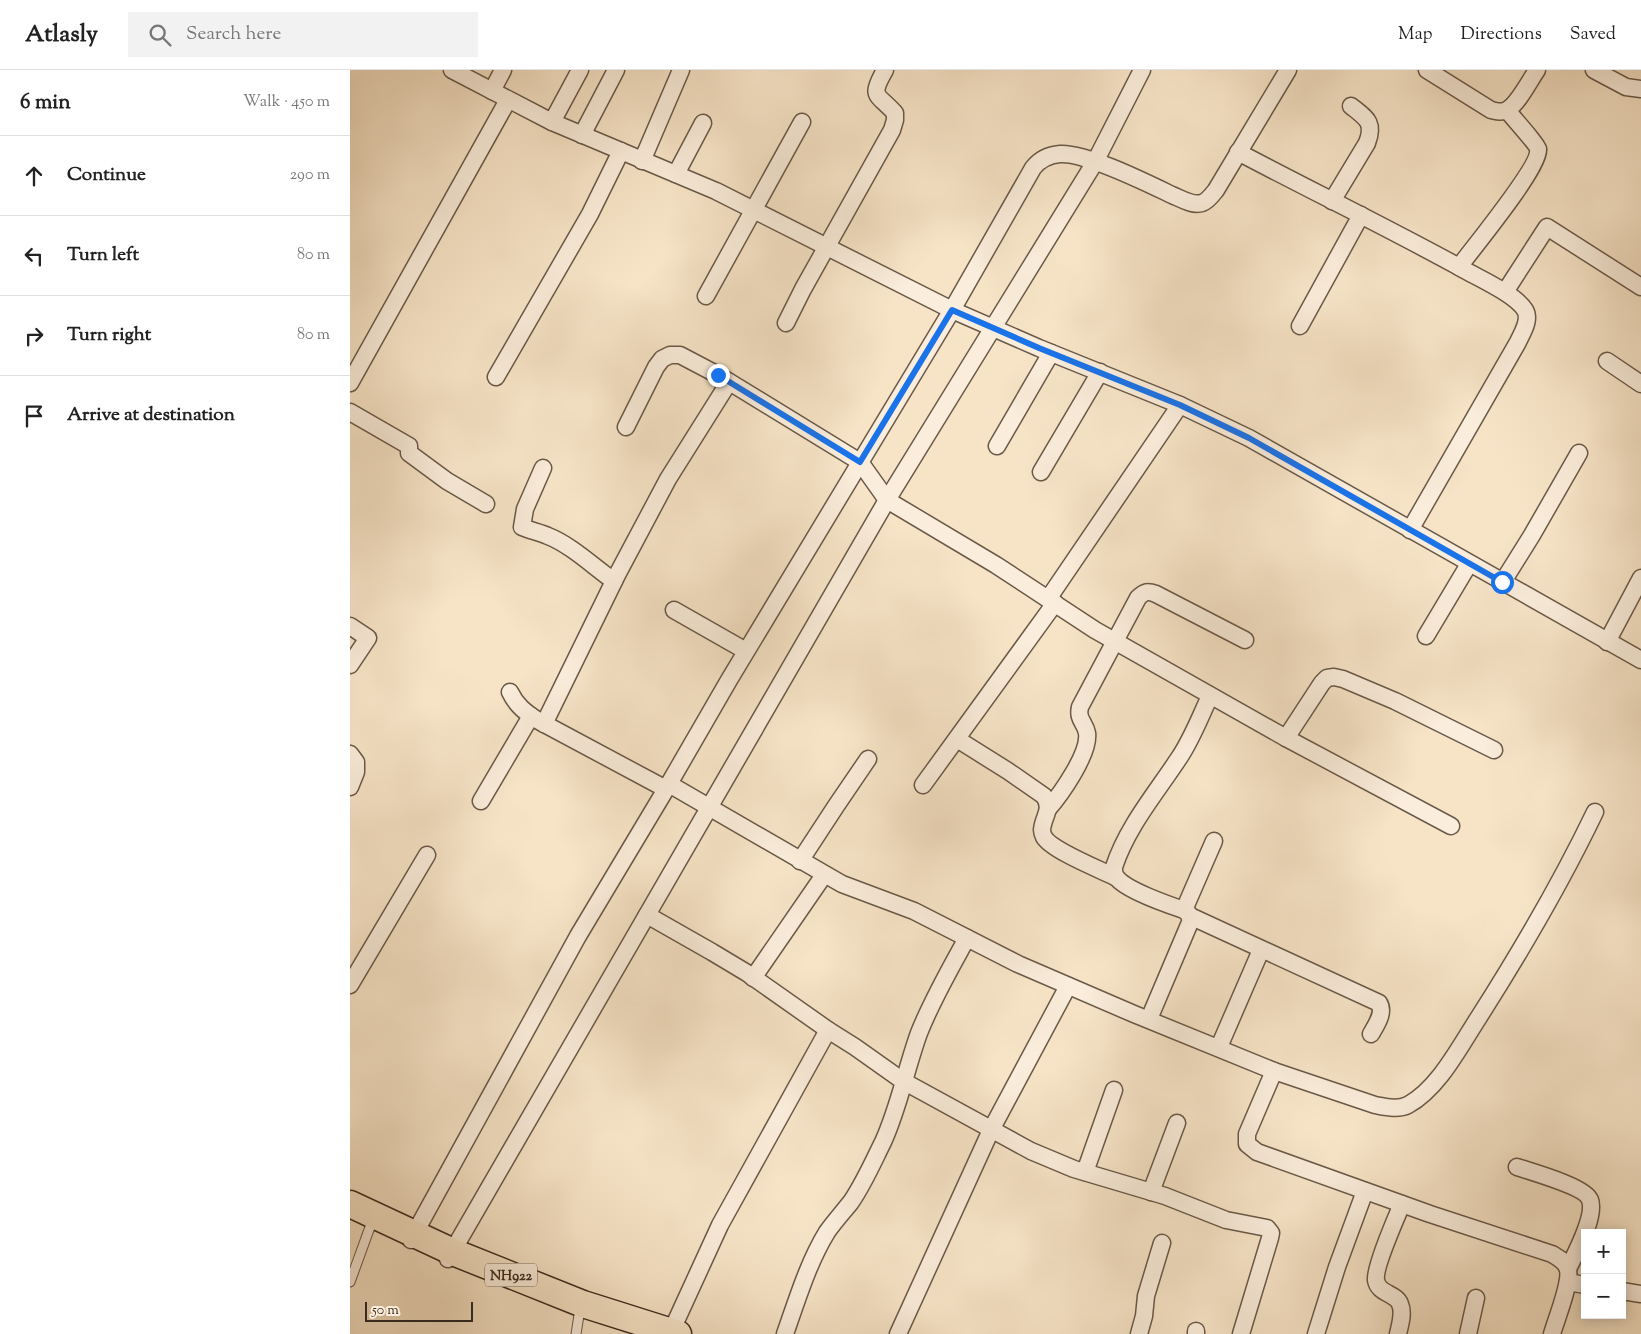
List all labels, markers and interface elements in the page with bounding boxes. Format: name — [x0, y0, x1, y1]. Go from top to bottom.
search box — [128, 12, 478, 57]
text: Atlasly — [25, 18, 98, 52]
icon: search — [146, 21, 174, 49]
text: Search here — [186, 21, 281, 48]
text: Map — [1398, 22, 1433, 48]
text: Directions — [1461, 22, 1542, 48]
text: Saved — [1570, 22, 1616, 48]
text: 6 min — [20, 88, 71, 118]
text: Walk · 450 m — [243, 91, 330, 114]
icon: ahead — [20, 162, 48, 190]
text: Continue — [67, 162, 146, 189]
text: 290 m — [290, 164, 330, 187]
icon: left — [20, 242, 48, 270]
text: Turn left — [67, 242, 139, 269]
text: 80 m — [297, 244, 330, 267]
icon: right — [20, 322, 48, 350]
text: Turn right — [67, 322, 151, 349]
text: 80 m — [297, 324, 330, 347]
route end — [707, 364, 730, 387]
icon: arrive — [20, 402, 48, 430]
text: Arrive at destination — [67, 402, 235, 429]
route start — [1491, 571, 1514, 594]
map controls — [1581, 1229, 1626, 1319]
button: + — [1581, 1229, 1626, 1274]
road number: NH922 — [485, 1264, 537, 1286]
button: − — [1581, 1274, 1626, 1319]
scale bar — [365, 1299, 472, 1322]
text: 50 m — [372, 1301, 399, 1321]

